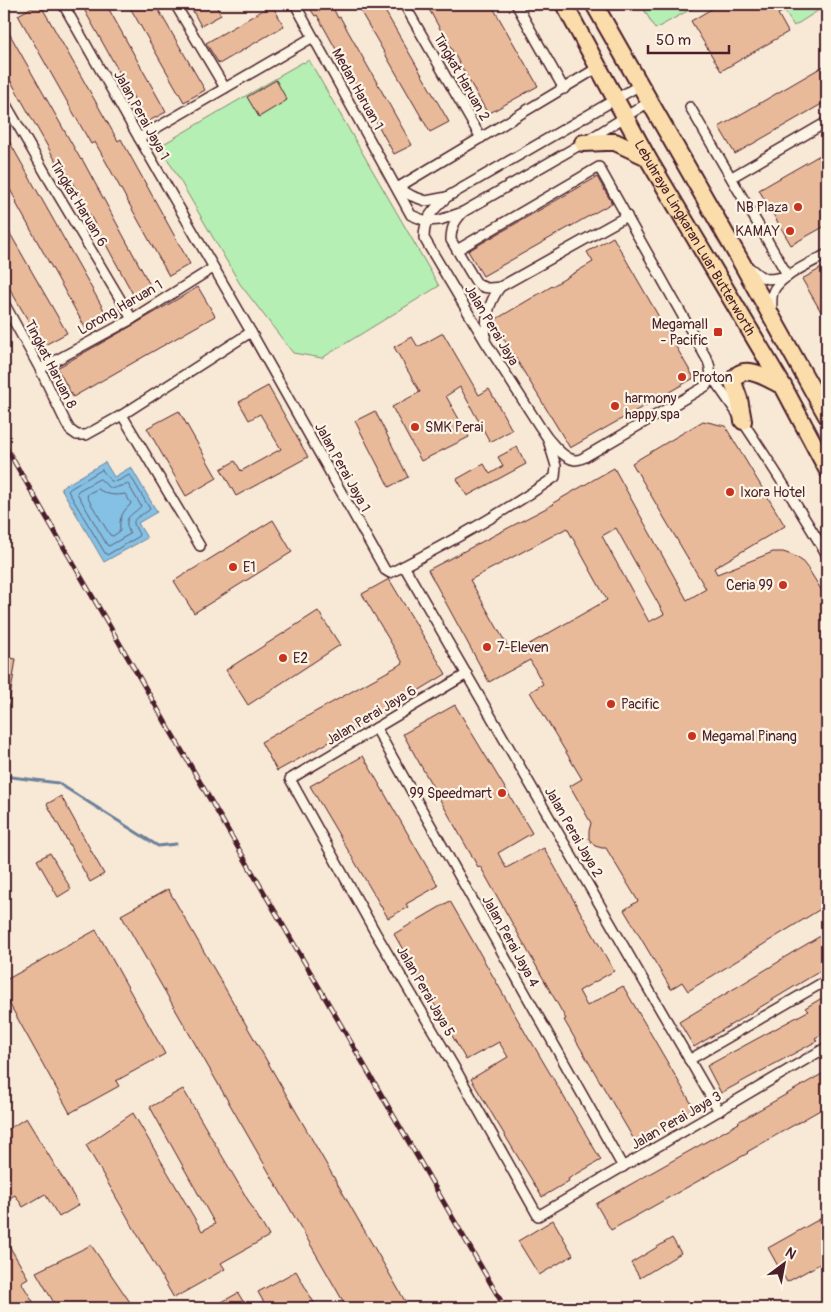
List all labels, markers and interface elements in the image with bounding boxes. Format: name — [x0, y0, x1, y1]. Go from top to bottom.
scale bar — [648, 22, 730, 54]
street label: Tingkat Haruan 2 — [430, 31, 494, 124]
text: 50 m — [656, 31, 691, 50]
street label: Medan Haruan 1 — [328, 45, 387, 133]
street label: Jalan Perai Jaya 1 — [110, 68, 173, 163]
street label: Lebuhraya Lingkaran Luar Butterworth — [630, 137, 759, 339]
street label: Tingkat Haruan 6 — [46, 157, 111, 250]
place label: NB Plaza — [736, 199, 788, 216]
marker: NB Plaza — [792, 201, 804, 213]
place label: KAMAY — [735, 223, 780, 240]
marker: KAMAY — [784, 225, 796, 237]
street label: Lorong Haruan 1 — [75, 276, 166, 339]
street label: Jalan Perai Jaya — [461, 282, 522, 369]
place label: Megamall - Pacific — [652, 316, 708, 349]
street label: Tingkat Haruan 8 — [21, 317, 80, 411]
marker: Megamall - Pacific — [712, 326, 724, 338]
place label: Proton — [692, 369, 733, 386]
marker: Proton — [676, 371, 688, 383]
place label: harmony happy spa — [625, 390, 680, 423]
marker: harmony happy spa — [609, 400, 621, 412]
place label: SMK Perai — [425, 419, 484, 436]
street label: Jalan Perai Jaya 1 — [311, 420, 374, 515]
marker: SMK Perai — [409, 421, 421, 433]
place label: Ixora Hotel — [740, 484, 805, 501]
marker: Ixora Hotel — [724, 486, 736, 498]
place label: E1 — [243, 559, 256, 576]
marker: E1 — [227, 561, 239, 573]
place label: Ceria 99 — [726, 577, 773, 594]
marker: Ceria 99 — [777, 579, 789, 591]
place label: 7-Eleven — [497, 639, 549, 656]
marker: 7-Eleven — [481, 641, 493, 653]
place label: E2 — [293, 650, 308, 667]
marker: E2 — [277, 652, 289, 664]
street label: Jalan Perai Jaya 6 — [323, 682, 419, 749]
place label: Pacific — [621, 696, 660, 713]
marker: Pacific — [605, 698, 617, 710]
place label: Megamal Pinang — [702, 728, 797, 745]
marker: Megamal Pinang — [686, 730, 698, 742]
street label: Jalan Perai Jaya 2 — [541, 784, 606, 881]
place label: 99 Speedmart — [410, 785, 492, 802]
marker: 99 Speedmart — [496, 787, 508, 799]
street label: Jalan Perai Jaya 4 — [478, 892, 543, 990]
street label: Jalan Perai Jaya 5 — [393, 943, 458, 1039]
street label: Jalan Perai Jaya 3 — [628, 1088, 725, 1153]
north arrow — [758, 1240, 808, 1290]
text: N — [782, 1244, 799, 1263]

